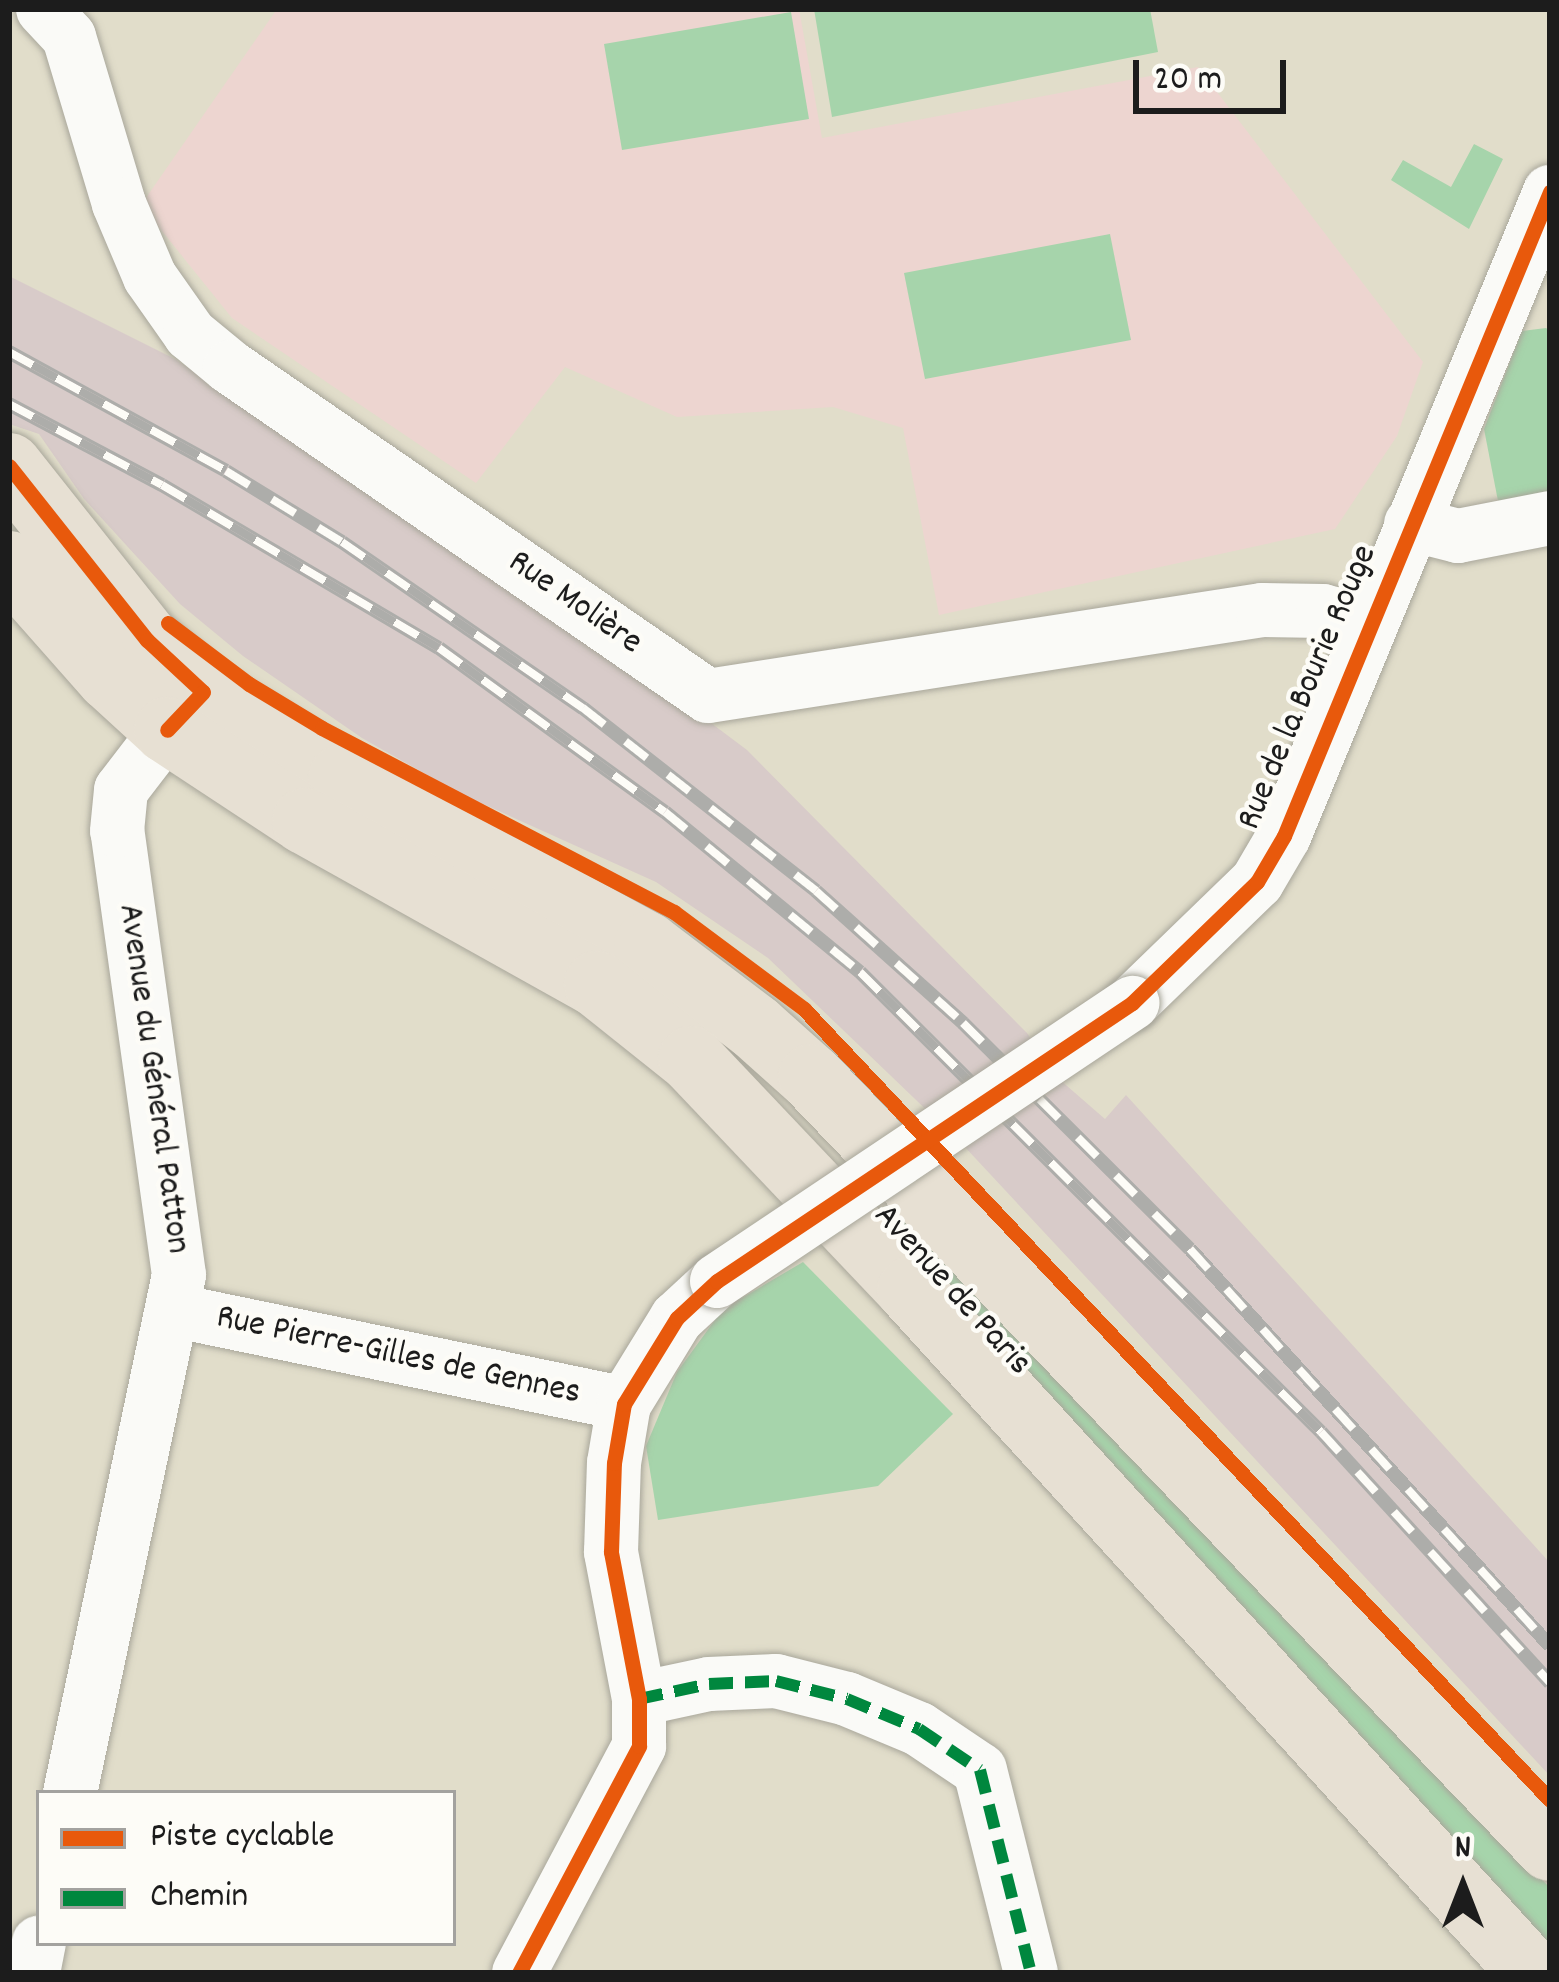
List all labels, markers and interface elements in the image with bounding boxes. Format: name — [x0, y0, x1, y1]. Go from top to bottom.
scale bar — [1139, 36, 1292, 110]
text: 20 m — [1154, 55, 1222, 107]
street label: Rue de la Bourie Rouge — [1230, 539, 1388, 837]
street label: Rue Molière — [498, 542, 650, 666]
street label: Avenue du Général Patton — [106, 901, 198, 1257]
street label: Avenue de Paris — [863, 1196, 1039, 1386]
street label: Rue Pierre-Gilles de Gennes — [212, 1297, 584, 1417]
legend — [36, 1790, 456, 1946]
text: Piste cyclable — [150, 1812, 334, 1864]
north arrow — [1403, 1826, 1523, 1946]
text: N — [1455, 1826, 1471, 1873]
text: Chemin — [150, 1872, 248, 1924]

